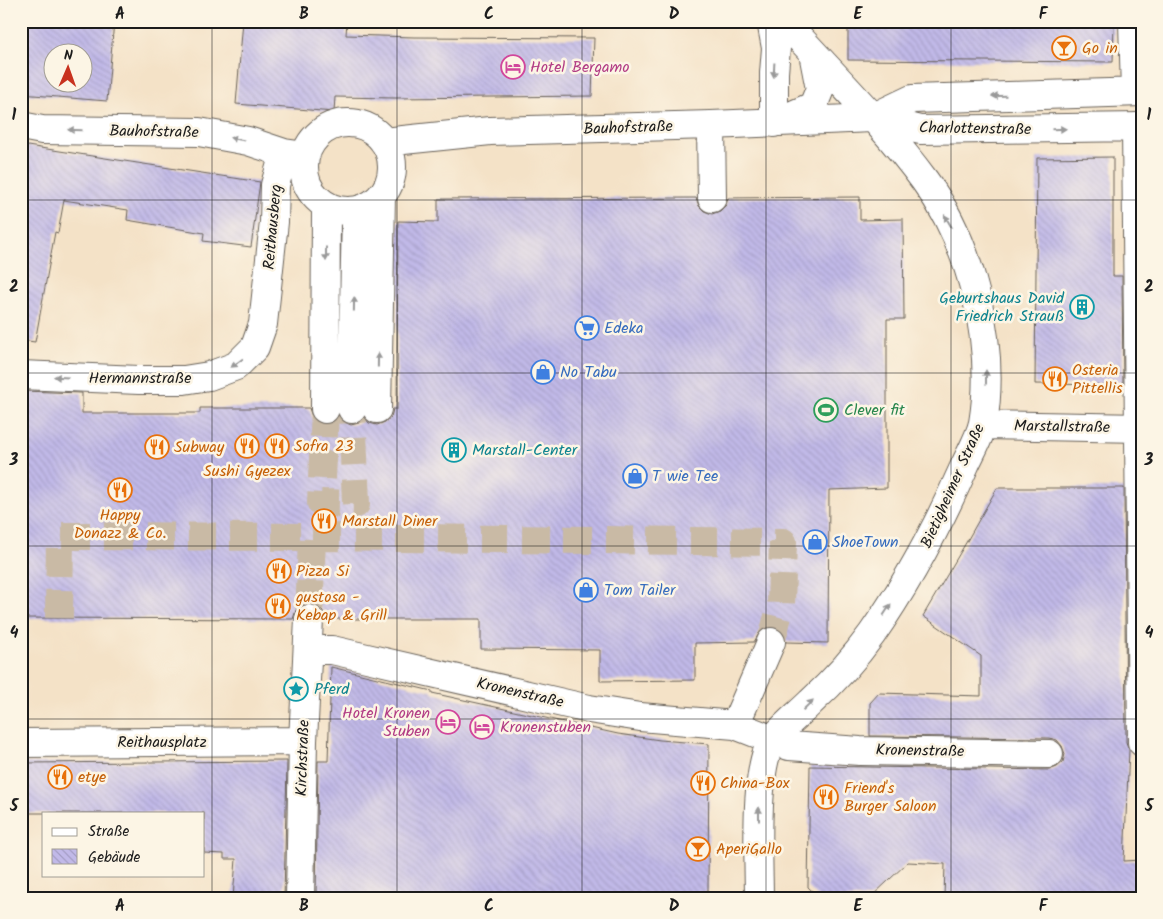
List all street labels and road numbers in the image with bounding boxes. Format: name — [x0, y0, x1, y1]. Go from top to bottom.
street label: Bauhofstraße — [583, 114, 673, 142]
street label: Charlottenstraße — [918, 116, 1032, 142]
street label: Bauhofstraße — [109, 119, 199, 145]
street label: Reithausberg — [257, 183, 289, 271]
street label: Hermannstraße — [89, 366, 191, 391]
street label: Marstallstraße — [1014, 414, 1110, 440]
street label: Bietigheimer Straße — [914, 420, 992, 552]
street label: Kronenstraße — [474, 671, 566, 715]
street label: Kirchstraße — [289, 719, 317, 797]
street label: Reithausplatz — [117, 730, 207, 755]
street label: Kronenstraße — [875, 738, 965, 764]

